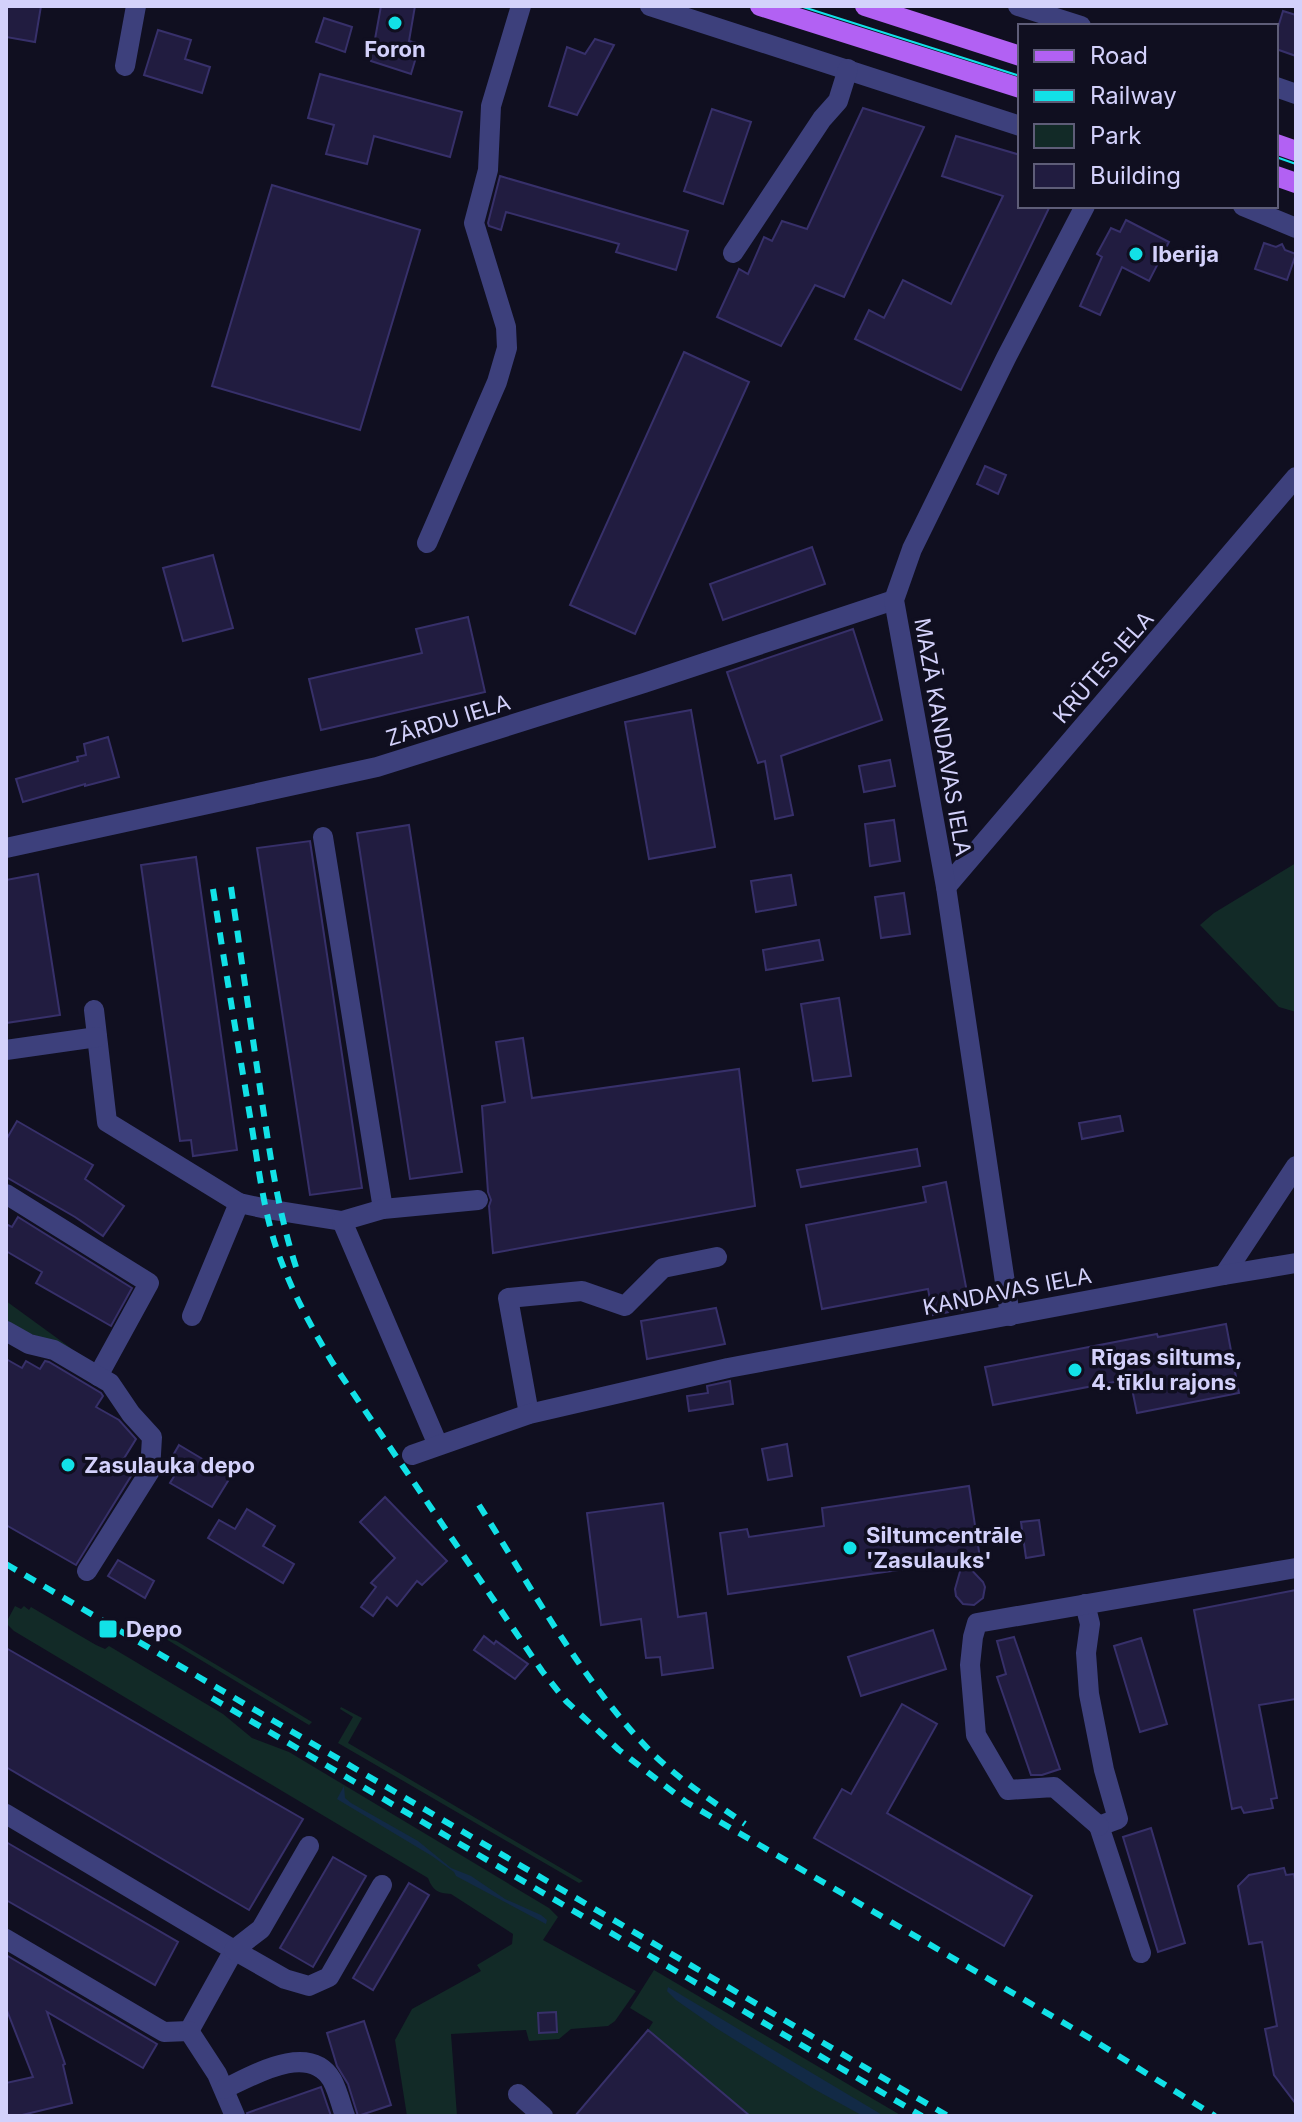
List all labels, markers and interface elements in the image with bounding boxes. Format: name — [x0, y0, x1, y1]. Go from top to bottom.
marker: Foron — [386, 14, 404, 32]
legend — [1018, 24, 1278, 208]
place label: Foron — [364, 36, 426, 62]
text: Road — [1090, 41, 1148, 70]
text: Railway — [1090, 81, 1177, 110]
text: Park — [1090, 121, 1141, 150]
text: Building — [1090, 161, 1181, 190]
place label: Iberija — [1152, 241, 1219, 267]
marker: Iberija — [1127, 245, 1145, 263]
street label: KRŪTES IELA — [1047, 606, 1159, 728]
street label: MAZĀ KANDAVAS IELA — [909, 616, 977, 858]
street label: ZĀRDU IELA — [383, 689, 513, 751]
street label: KANDAVAS IELA — [920, 1262, 1094, 1320]
place label: Rīgas siltums, 4. tīklu rajons — [1091, 1344, 1243, 1395]
marker: Rīgas siltums, 4. tīklu rajons — [1066, 1361, 1084, 1379]
place label: Zasulauka depo — [84, 1452, 255, 1478]
marker: Zasulauka depo — [59, 1456, 77, 1474]
place label: Siltumcentrāle 'Zasulauks' — [866, 1522, 1023, 1573]
marker: Siltumcentrāle 'Zasulauks' — [841, 1539, 859, 1557]
place label: Depo — [126, 1616, 182, 1642]
marker: Depo — [97, 1618, 119, 1640]

